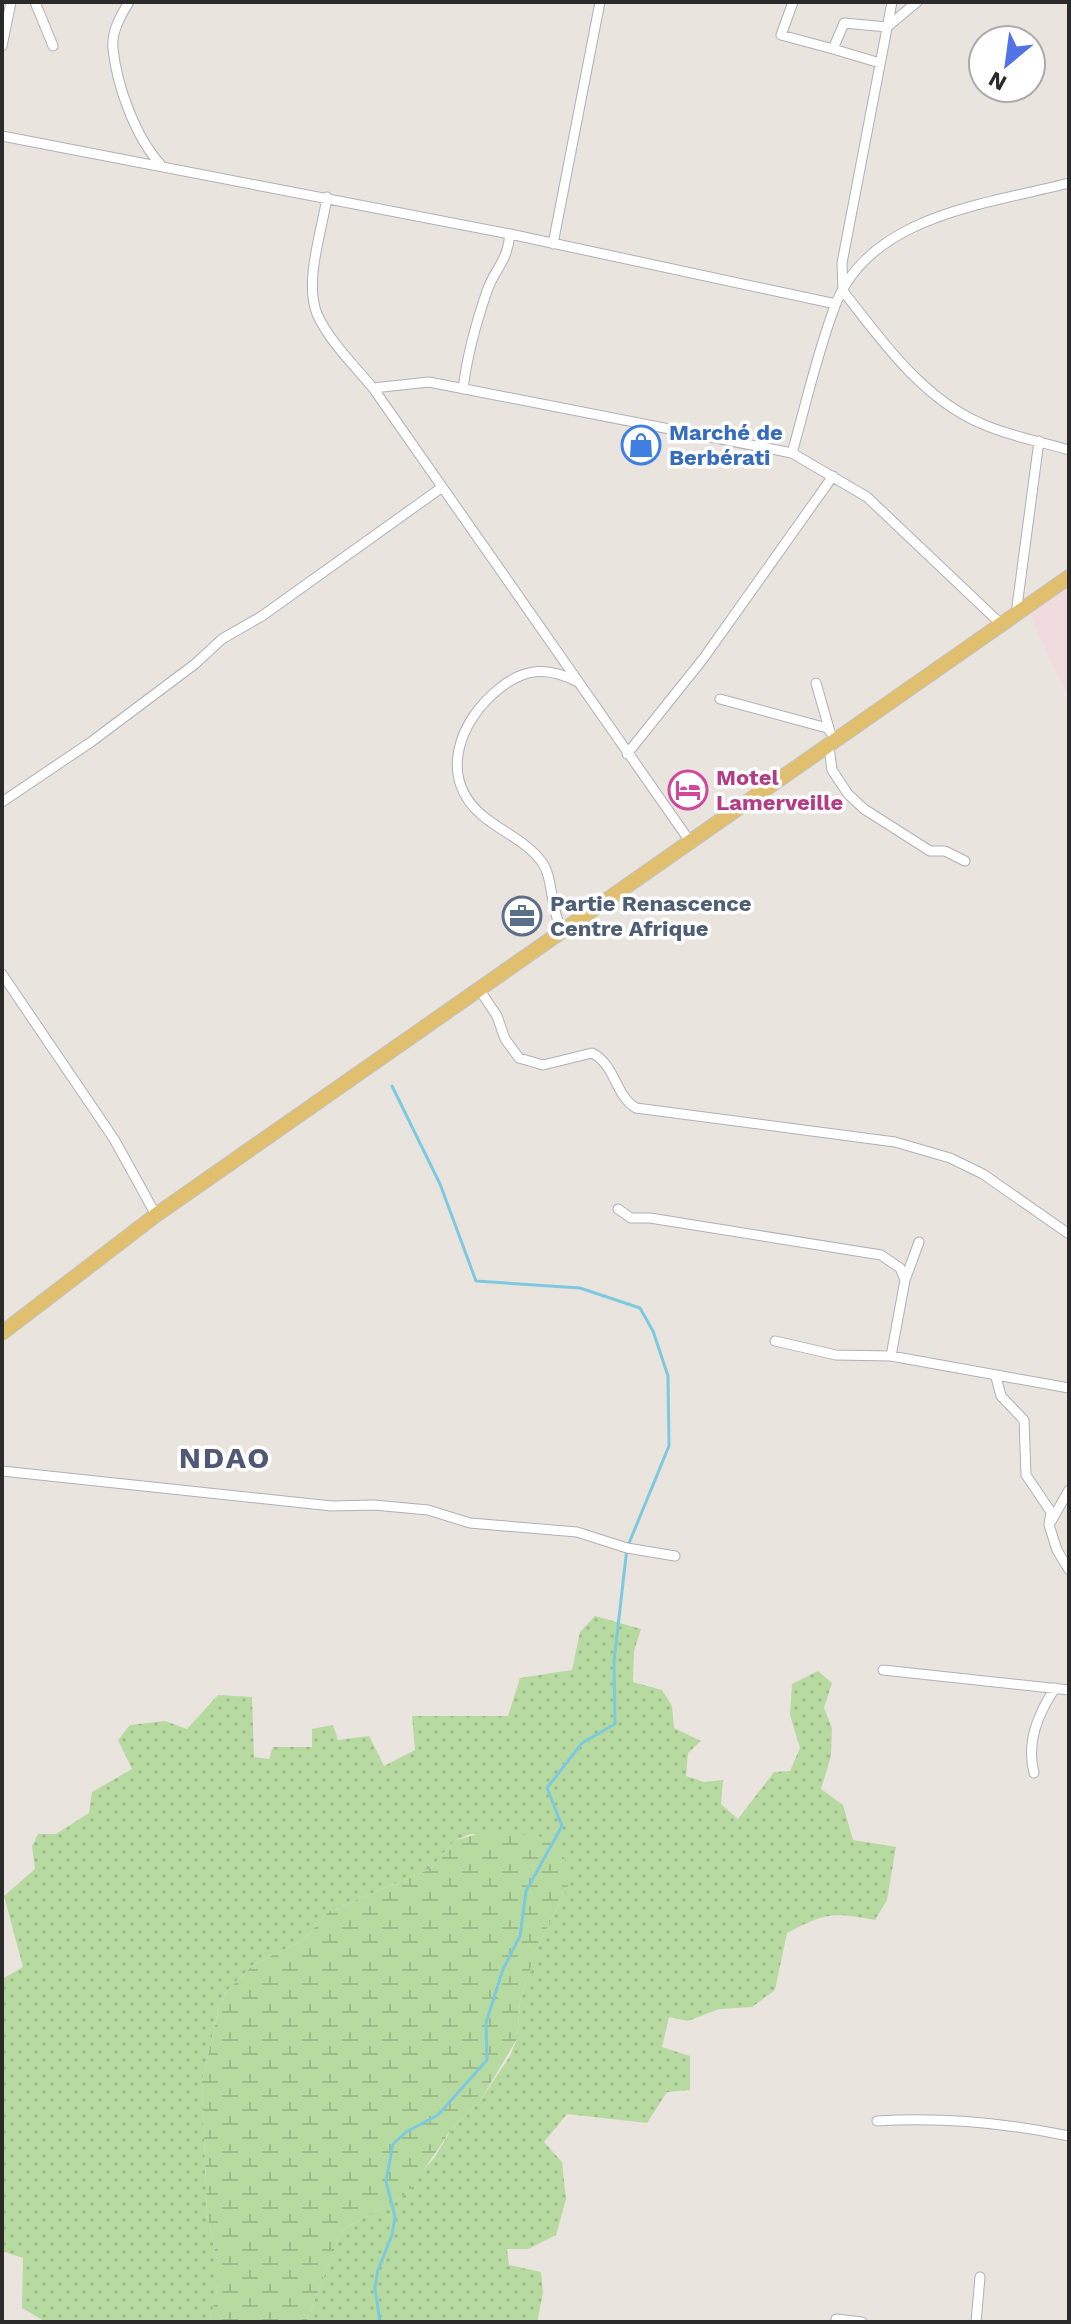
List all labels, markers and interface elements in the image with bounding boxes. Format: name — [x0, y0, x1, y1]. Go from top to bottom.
north arrow — [967, 24, 1047, 104]
text: N — [984, 66, 1011, 96]
place label: Marché de Berbérati — [669, 420, 783, 470]
shop icon: Marché de Berbérati — [620, 424, 662, 466]
place label: Motel Lamerveille — [716, 765, 843, 815]
hotel icon: Motel Lamerveille — [667, 769, 709, 811]
place label: Partie Renascence Centre Afrique — [550, 891, 752, 941]
office icon: Partie Renascence Centre Afrique — [501, 895, 543, 937]
district label: NDAO — [179, 1440, 271, 1475]

